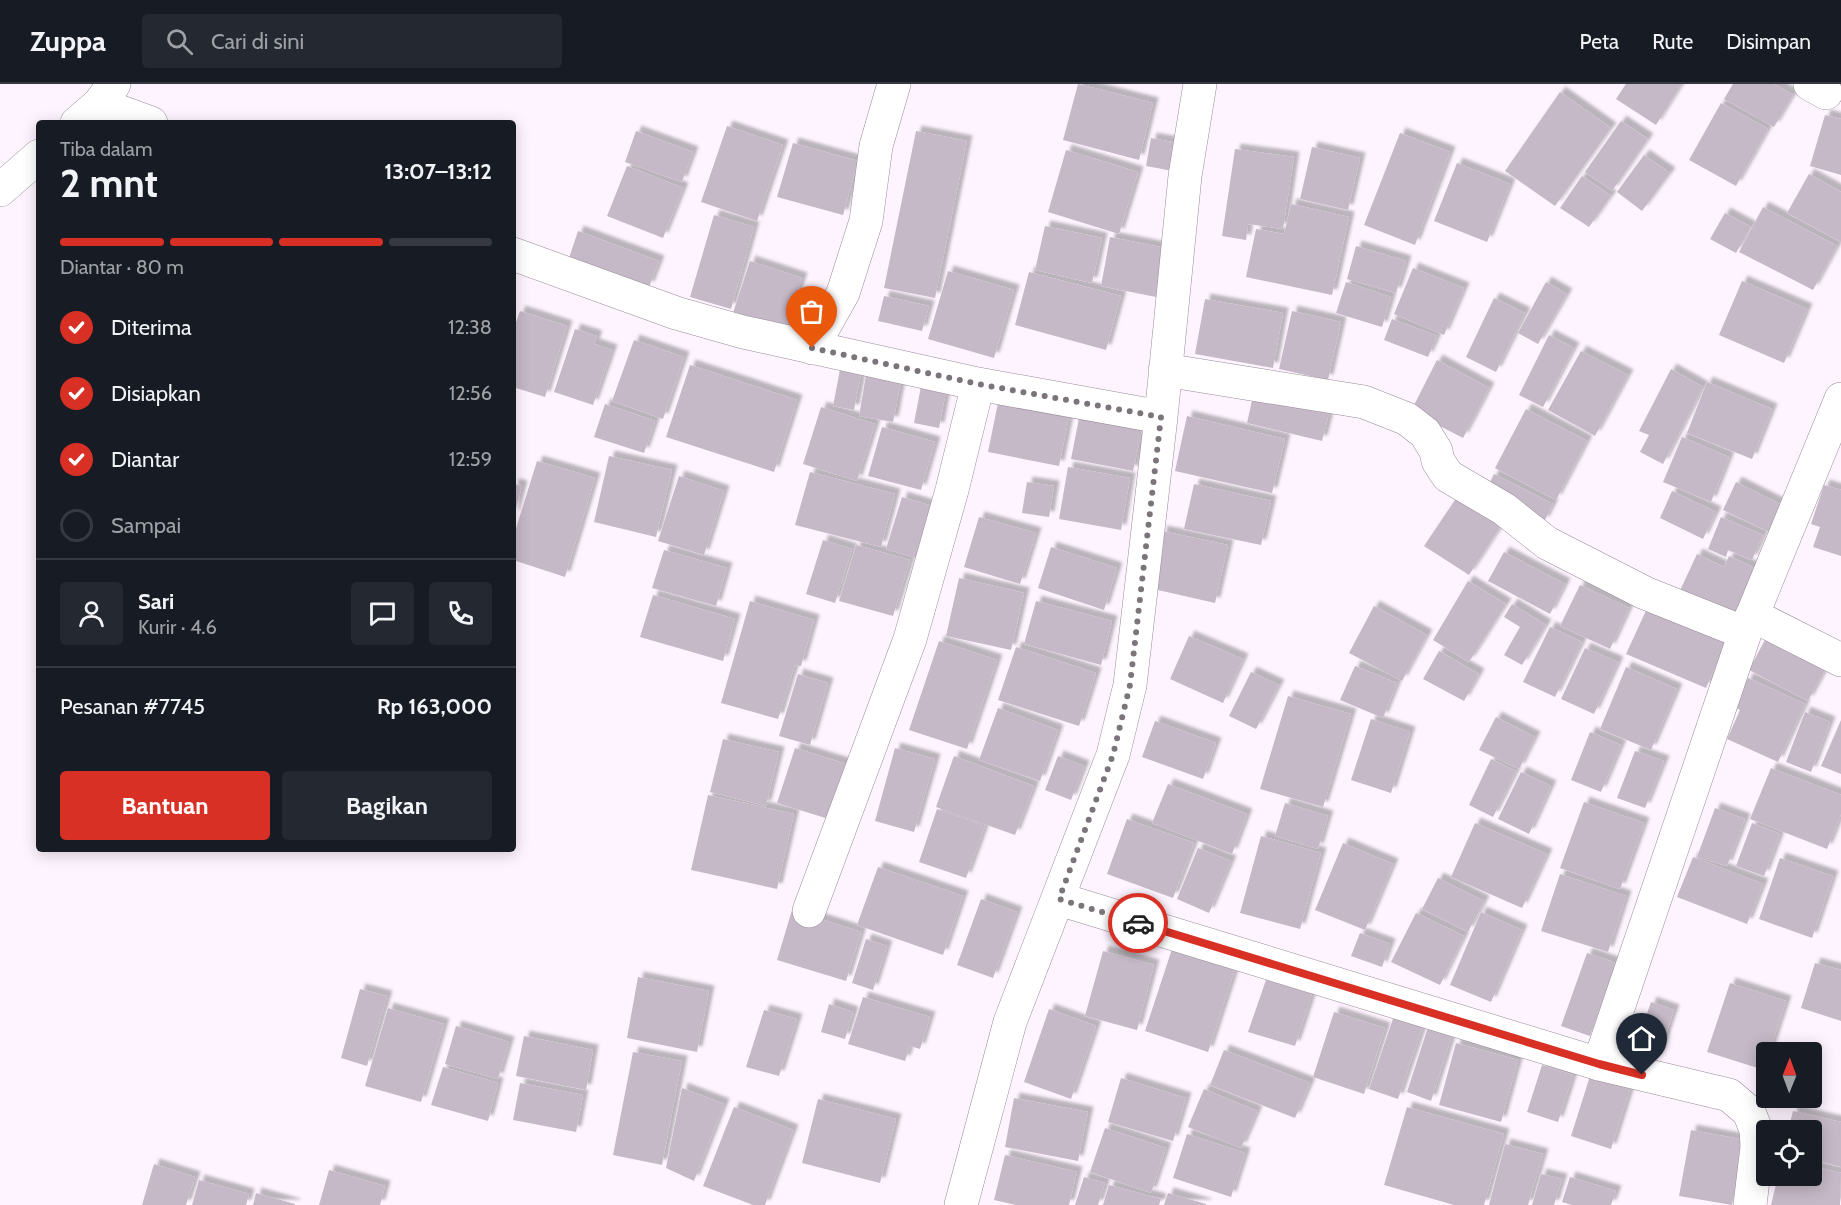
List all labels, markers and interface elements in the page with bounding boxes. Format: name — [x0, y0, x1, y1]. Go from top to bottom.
search box — [142, 14, 562, 68]
text: Zuppa — [30, 24, 106, 58]
icon: search — [163, 25, 196, 58]
text: Cari di sini — [211, 28, 304, 55]
text: Peta — [1580, 29, 1619, 54]
text: Rute — [1652, 29, 1693, 54]
text: Disimpan — [1726, 29, 1811, 54]
text: Tiba dalam — [60, 137, 152, 161]
text: 13:07–13:12 — [384, 158, 492, 185]
text: 2 mnt — [60, 159, 158, 207]
text: Diantar · 80 m — [60, 255, 184, 279]
pin — [786, 286, 837, 348]
icon: bag — [795, 295, 828, 328]
icon: check — [60, 311, 93, 344]
text: Diterima — [111, 314, 192, 341]
text: 12:38 — [448, 315, 492, 339]
icon: check — [60, 377, 93, 410]
text: Disiapkan — [111, 380, 201, 407]
text: 12:56 — [449, 381, 492, 405]
icon: check — [60, 443, 93, 476]
text: Diantar — [111, 446, 179, 473]
text: 12:59 — [449, 447, 492, 471]
text: Sampai — [111, 512, 181, 539]
button: person — [60, 582, 123, 645]
button: chat — [351, 582, 414, 645]
button: phone — [429, 582, 492, 645]
text: Sari — [138, 588, 174, 615]
text: Kurir · 4.6 — [138, 615, 217, 639]
text: Pesanan #7745 — [60, 693, 205, 720]
text: Rp 163,000 — [377, 693, 492, 720]
button: Bantuan — [60, 771, 270, 840]
button: Bagikan — [282, 771, 492, 840]
courier — [1108, 893, 1168, 953]
icon: car — [1122, 907, 1155, 940]
pin — [1616, 1013, 1667, 1075]
icon: home — [1625, 1022, 1658, 1055]
north arrow — [1756, 1042, 1822, 1108]
map controls — [1756, 1042, 1822, 1186]
button: locate — [1756, 1120, 1822, 1186]

